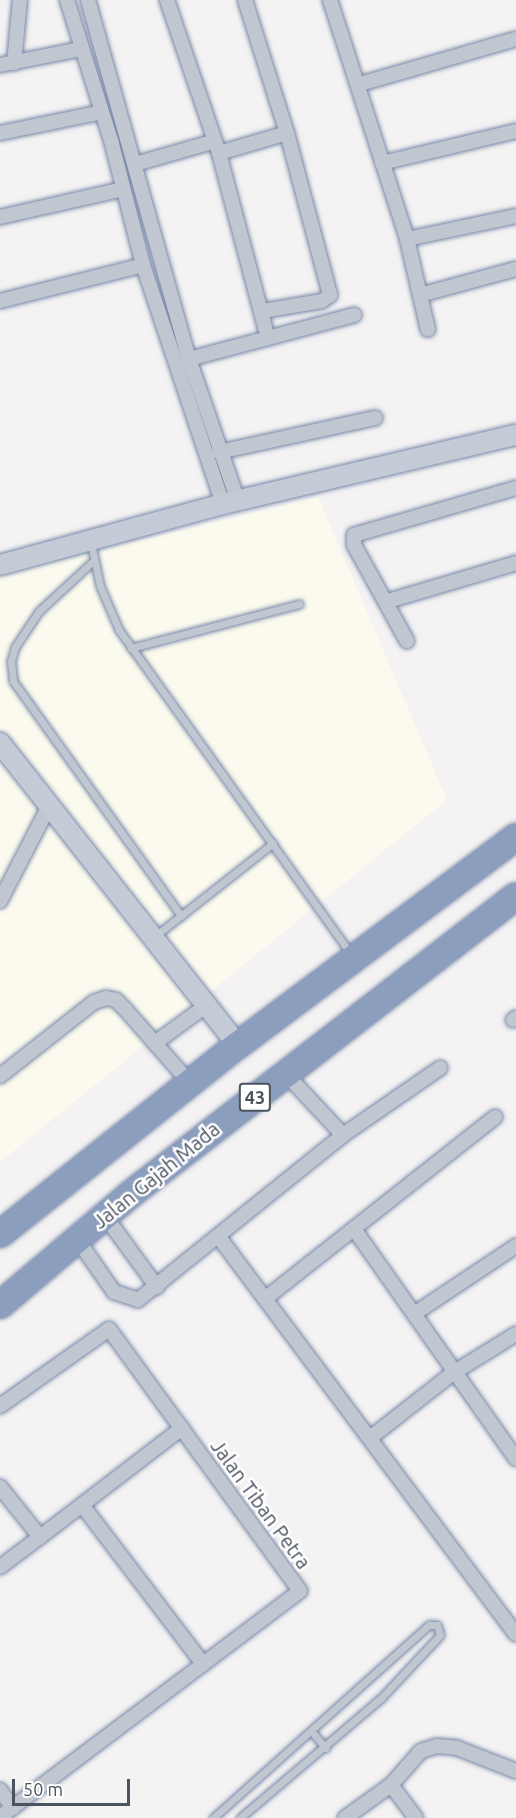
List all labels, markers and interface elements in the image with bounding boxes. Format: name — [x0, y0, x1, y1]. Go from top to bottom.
road number: 43 — [238, 1082, 272, 1112]
street label: Jalan Gajah Mada — [88, 1117, 224, 1233]
street label: Jalan Tiban Petra — [206, 1434, 316, 1574]
scale bar — [15, 1767, 134, 1805]
text: 50 m — [23, 1779, 63, 1799]

